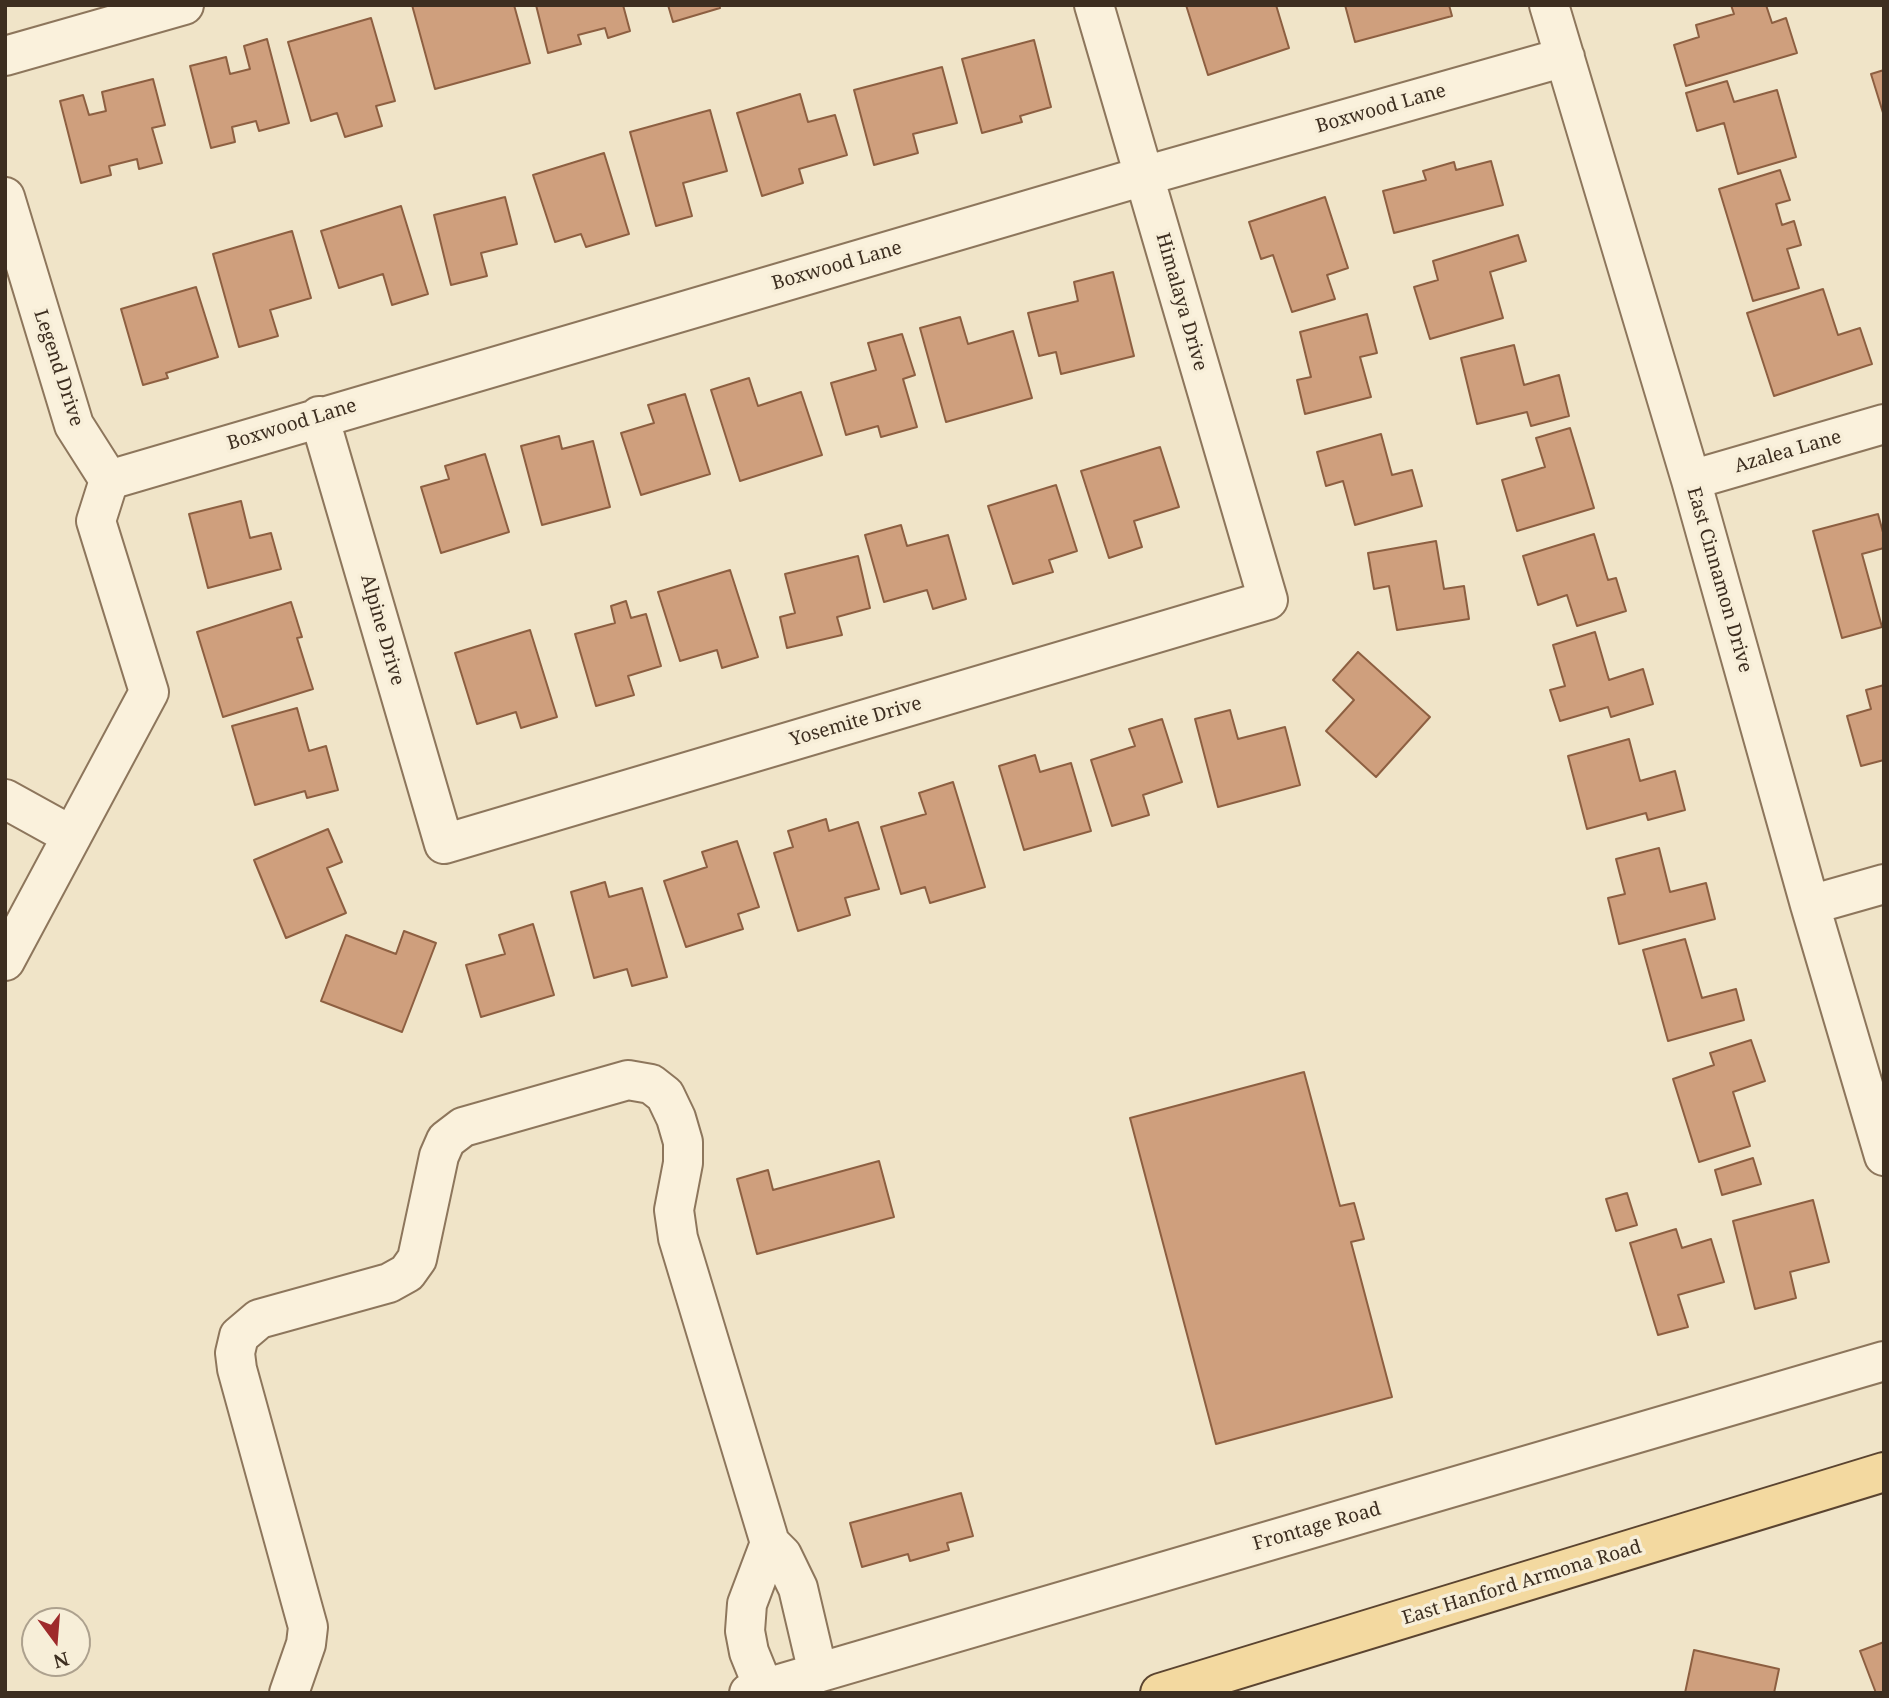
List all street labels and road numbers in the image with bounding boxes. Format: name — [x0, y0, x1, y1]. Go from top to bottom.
street label: Boxwood Lane — [1313, 80, 1449, 138]
street label: Himalaya Drive — [1150, 230, 1212, 374]
street label: Boxwood Lane — [769, 237, 905, 295]
street label: Legend Drive — [28, 307, 88, 429]
street label: Boxwood Lane — [224, 394, 360, 456]
street label: Azalea Lane — [1732, 426, 1844, 478]
street label: East Cinnamon Drive — [1682, 485, 1756, 675]
street label: Alpine Drive — [355, 572, 409, 688]
street label: Yosemite Drive — [787, 692, 925, 752]
street label: Frontage Road — [1250, 1498, 1384, 1556]
street label: East Hanford Armona Road — [1400, 1536, 1644, 1630]

